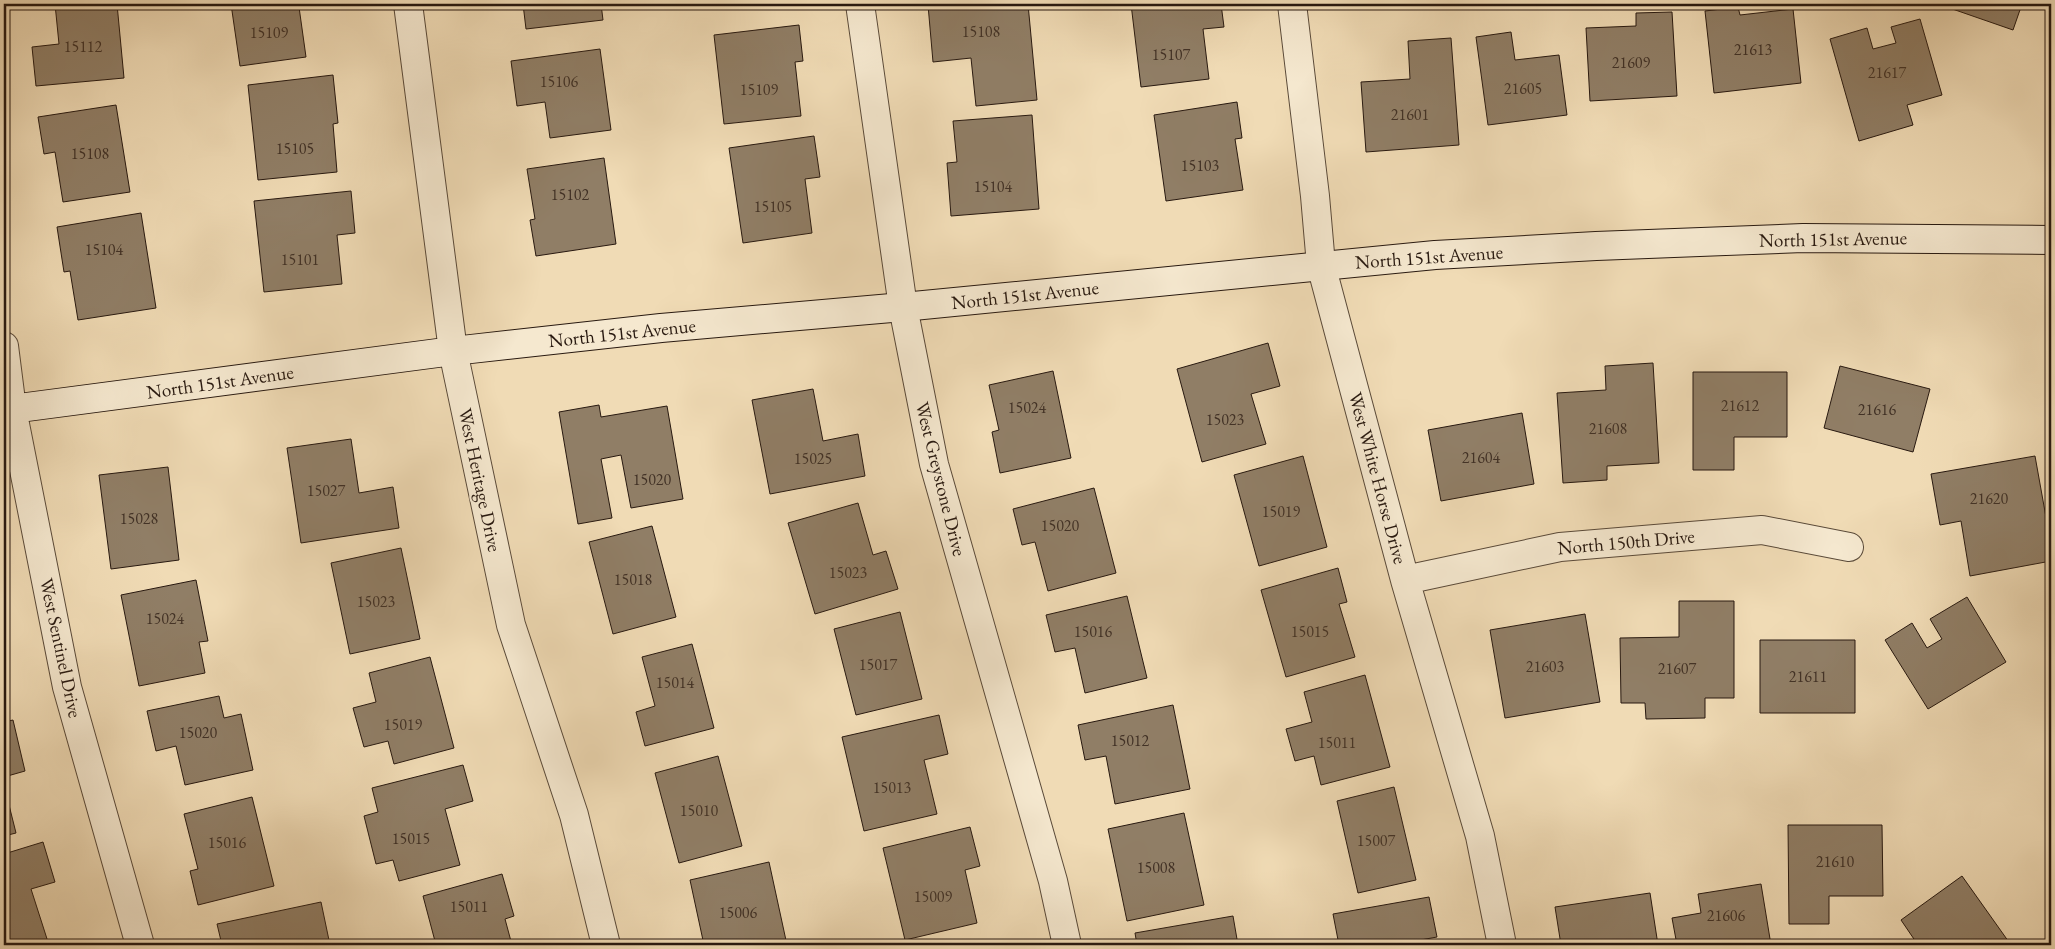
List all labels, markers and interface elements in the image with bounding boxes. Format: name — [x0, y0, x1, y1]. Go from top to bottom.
house number: 15108 — [962, 21, 1001, 42]
house number: 15109 — [250, 22, 289, 43]
house number: 15112 — [64, 36, 103, 57]
house number: 21613 — [1734, 39, 1773, 60]
house number: 15107 — [1152, 44, 1191, 65]
house number: 21609 — [1612, 52, 1651, 73]
house number: 21617 — [1868, 62, 1907, 83]
house number: 15106 — [540, 71, 579, 92]
house number: 21605 — [1504, 78, 1542, 99]
house number: 15109 — [740, 79, 779, 100]
house number: 21601 — [1391, 104, 1429, 125]
house number: 15105 — [276, 138, 314, 159]
house number: 15108 — [71, 143, 110, 164]
house number: 15103 — [1181, 155, 1220, 176]
house number: 15104 — [974, 176, 1013, 197]
house number: 15102 — [551, 184, 590, 205]
house number: 15105 — [754, 196, 792, 217]
street label: North 151st Avenue — [1759, 225, 1907, 253]
house number: 15104 — [85, 239, 124, 260]
street label: North 151st Avenue — [1354, 239, 1504, 275]
house number: 15101 — [281, 249, 319, 270]
street label: North 151st Avenue — [950, 275, 1100, 315]
street label: North 151st Avenue — [547, 313, 697, 353]
street label: North 151st Avenue — [145, 359, 295, 405]
street label: West White Horse Drive — [1343, 389, 1413, 567]
house number: 21612 — [1721, 395, 1760, 416]
house number: 15024 — [1008, 397, 1047, 418]
street label: West Greystone Drive — [910, 399, 972, 559]
house number: 21616 — [1858, 399, 1897, 420]
street label: West Heritage Drive — [453, 406, 507, 554]
house number: 15023 — [1206, 409, 1245, 430]
house number: 21608 — [1589, 418, 1628, 439]
house number: 21604 — [1462, 447, 1501, 468]
house number: 15025 — [794, 448, 832, 469]
house number: 15020 — [633, 469, 672, 490]
house number: 15027 — [307, 480, 346, 501]
house number: 21620 — [1970, 488, 2009, 509]
house number: 15019 — [1262, 501, 1301, 522]
house number: 15028 — [120, 508, 159, 529]
house number: 15020 — [1041, 515, 1080, 536]
street label: North 150th Drive — [1556, 524, 1696, 560]
house number: 15023 — [829, 562, 868, 583]
house number: 15018 — [614, 569, 653, 590]
street label: West Sentinel Drive — [34, 576, 88, 720]
house number: 15023 — [357, 591, 396, 612]
house number: 15024 — [146, 608, 185, 629]
house number: 15016 — [1074, 621, 1113, 642]
house number: 15015 — [1291, 621, 1329, 642]
house number: 15017 — [859, 654, 898, 675]
house number: 21603 — [1526, 656, 1565, 677]
house number: 21607 — [1658, 658, 1697, 679]
house number: 21611 — [1789, 666, 1827, 687]
house number: 15014 — [656, 672, 695, 693]
house number: 15019 — [384, 714, 423, 735]
house number: 15020 — [179, 722, 218, 743]
house number: 15012 — [1111, 730, 1150, 751]
house number: 15011 — [1318, 732, 1356, 753]
house number: 15013 — [873, 777, 912, 798]
house number: 15010 — [680, 800, 719, 821]
house number: 15015 — [392, 828, 430, 849]
house number: 15007 — [1357, 830, 1396, 851]
house number: 15016 — [208, 832, 247, 853]
house number: 21610 — [1816, 851, 1855, 872]
house number: 15008 — [1137, 857, 1176, 878]
house number: 15009 — [914, 886, 953, 907]
house number: 15011 — [450, 896, 488, 917]
house number: 15006 — [719, 902, 758, 923]
house number: 21606 — [1707, 905, 1746, 926]

